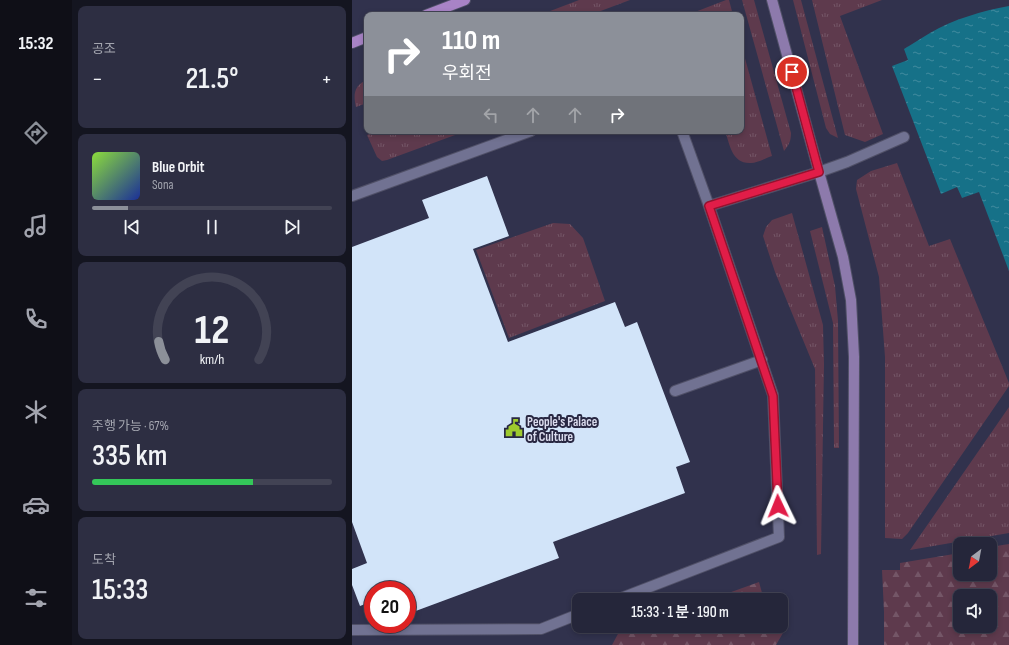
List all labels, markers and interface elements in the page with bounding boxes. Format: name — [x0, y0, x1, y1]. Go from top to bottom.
text: 110 m — [442, 24, 500, 57]
icon: right — [376, 28, 428, 80]
text: 15:32 — [19, 33, 53, 54]
text: 공조 — [92, 41, 116, 57]
pin — [775, 55, 809, 89]
text: 21.5° — [185, 61, 239, 97]
icon: arrive — [781, 61, 803, 83]
text: 우회전 — [442, 63, 492, 84]
text: − — [92, 66, 103, 93]
text: + — [321, 66, 332, 93]
icon: left — [480, 104, 502, 126]
icon: ahead — [522, 104, 544, 126]
icon: ahead — [564, 104, 586, 126]
icon: right — [606, 104, 628, 126]
icon: directions — [22, 119, 50, 147]
text: Blue Orbit — [152, 158, 204, 177]
text: Sona — [152, 177, 174, 193]
icon: music — [22, 212, 50, 240]
icon: previous — [121, 216, 143, 238]
icon: pause — [201, 216, 223, 238]
icon: next — [281, 216, 303, 238]
icon: phone — [22, 305, 50, 333]
text: 12 — [195, 306, 230, 355]
text: km/h — [200, 351, 224, 368]
icon: climate — [22, 398, 50, 426]
place label: People's Palace of Culture — [527, 414, 598, 445]
text: 주행 가능 · 67% — [92, 418, 169, 434]
public building icon: People's Palace of Culture — [504, 418, 524, 438]
text: 335 km — [92, 438, 167, 474]
position arrow — [757, 485, 799, 527]
icon: car — [22, 491, 50, 519]
north arrow — [953, 537, 997, 581]
map controls — [953, 537, 997, 633]
text: 도착 — [92, 552, 116, 568]
text: 15:33 — [92, 572, 148, 608]
speed limit sign: 20 — [364, 581, 416, 633]
icon: filters — [22, 584, 50, 612]
button: sound — [953, 589, 997, 633]
text: 15:33 · 1 분 · 190 m — [631, 603, 729, 622]

